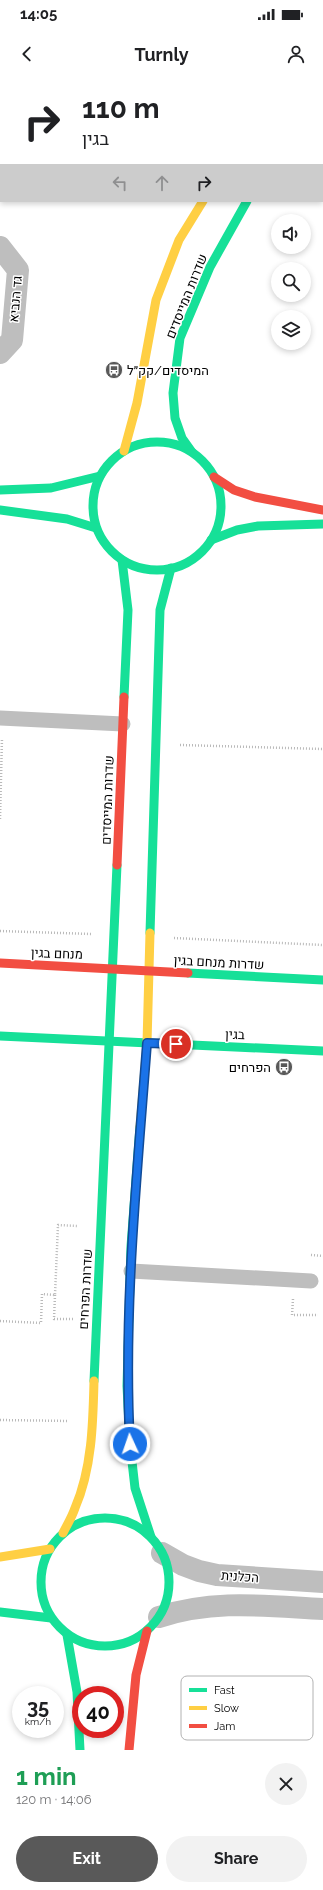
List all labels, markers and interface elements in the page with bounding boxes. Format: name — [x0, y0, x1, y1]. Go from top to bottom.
text: 14:05 — [20, 5, 57, 23]
icon: back — [16, 43, 38, 65]
icon: person — [285, 43, 307, 65]
text: Turnly — [134, 44, 189, 65]
text: 110 m — [82, 92, 160, 125]
icon: right — [16, 96, 68, 148]
text: בגין — [82, 128, 109, 149]
icon: left — [109, 172, 131, 194]
icon: ahead — [151, 172, 173, 194]
icon: right — [193, 172, 215, 194]
map controls — [271, 214, 311, 350]
button: sound — [271, 214, 311, 254]
street label: שדרות המייסדים — [163, 252, 210, 341]
button: search — [271, 262, 311, 302]
street label: גד הנביא — [6, 275, 25, 323]
button: layers — [271, 310, 311, 350]
bus stop icon: המיסדים/קק״ל — [104, 360, 124, 380]
place label: המיסדים/קק״ל — [127, 363, 209, 378]
street label: שדרות המייסדים — [98, 755, 117, 845]
street label: מנחם בגין — [31, 945, 83, 962]
street label: שדרות מנחם בגין — [173, 953, 265, 972]
pin — [159, 1027, 193, 1061]
street label: בגין — [225, 1027, 245, 1042]
icon: arrive — [165, 1033, 187, 1055]
bus stop icon: הפרחים — [274, 1057, 294, 1077]
place label: הפרחים — [229, 1060, 271, 1075]
street label: שדרות הפרחים — [76, 1248, 95, 1330]
position arrow — [109, 1423, 151, 1465]
street label: הכלנית — [220, 1568, 259, 1585]
legend — [181, 1676, 313, 1740]
text: Fast — [214, 1684, 235, 1697]
speed limit sign: 40 — [72, 1686, 124, 1738]
text: 35 — [27, 1695, 49, 1719]
text: Slow — [214, 1702, 239, 1715]
text: km/h — [25, 1716, 51, 1727]
text: Jam — [214, 1720, 235, 1733]
text: 1 min — [16, 1762, 77, 1791]
button: close — [265, 1763, 307, 1805]
text: 120 m · 14:06 — [16, 1792, 92, 1807]
button: Exit — [16, 1836, 158, 1882]
button: Share — [166, 1836, 307, 1882]

